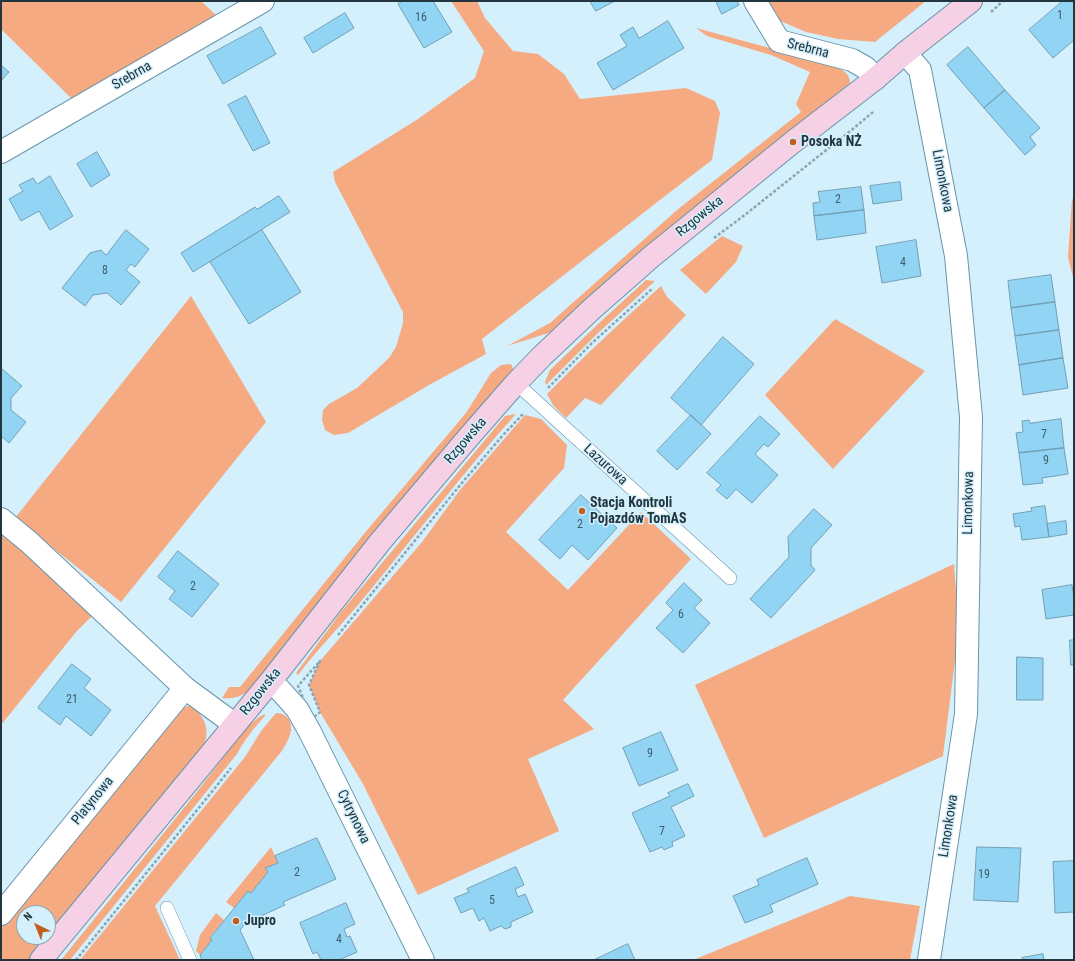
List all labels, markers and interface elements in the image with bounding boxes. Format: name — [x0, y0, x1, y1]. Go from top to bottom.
house number: 1 — [1057, 9, 1063, 23]
house number: 16 — [415, 11, 427, 25]
street label: Srebrna — [785, 36, 831, 62]
street label: Srebrna — [109, 58, 155, 94]
place label: Posoka NŻ — [801, 134, 862, 150]
marker: Posoka NŻ — [788, 137, 798, 147]
street label: Limonkowa — [928, 148, 956, 214]
street label: Rzgowska — [673, 193, 727, 241]
house number: 2 — [835, 193, 841, 207]
house number: 4 — [900, 256, 906, 270]
house number: 8 — [102, 264, 108, 278]
street label: Rzgowska — [441, 414, 491, 468]
house number: 7 — [1041, 428, 1047, 442]
street label: Lazurowa — [580, 441, 630, 489]
house number: 9 — [1043, 454, 1049, 468]
street label: Limonkowa — [960, 471, 978, 535]
place label: Stacja Kontroli Pojazdów TomAS — [590, 495, 687, 528]
marker: Stacja Kontroli Pojazdów TomAS — [577, 506, 587, 516]
house number: 2 — [577, 518, 583, 532]
house number: 2 — [190, 580, 196, 594]
house number: 6 — [678, 608, 684, 622]
street label: Rzgowska — [237, 665, 285, 719]
house number: 21 — [66, 693, 78, 707]
house number: 9 — [647, 747, 653, 761]
street label: Platynowa — [68, 773, 118, 829]
street label: Cytrynowa — [333, 787, 373, 847]
street label: Limonkowa — [936, 793, 962, 859]
house number: 7 — [659, 825, 665, 839]
house number: 2 — [294, 866, 300, 880]
house number: 19 — [978, 868, 990, 882]
house number: 5 — [489, 894, 495, 908]
north arrow — [16, 905, 56, 945]
text: N — [21, 910, 35, 924]
place label: Jupro — [244, 913, 276, 929]
marker: Jupro — [231, 916, 241, 926]
house number: 4 — [336, 933, 342, 947]

